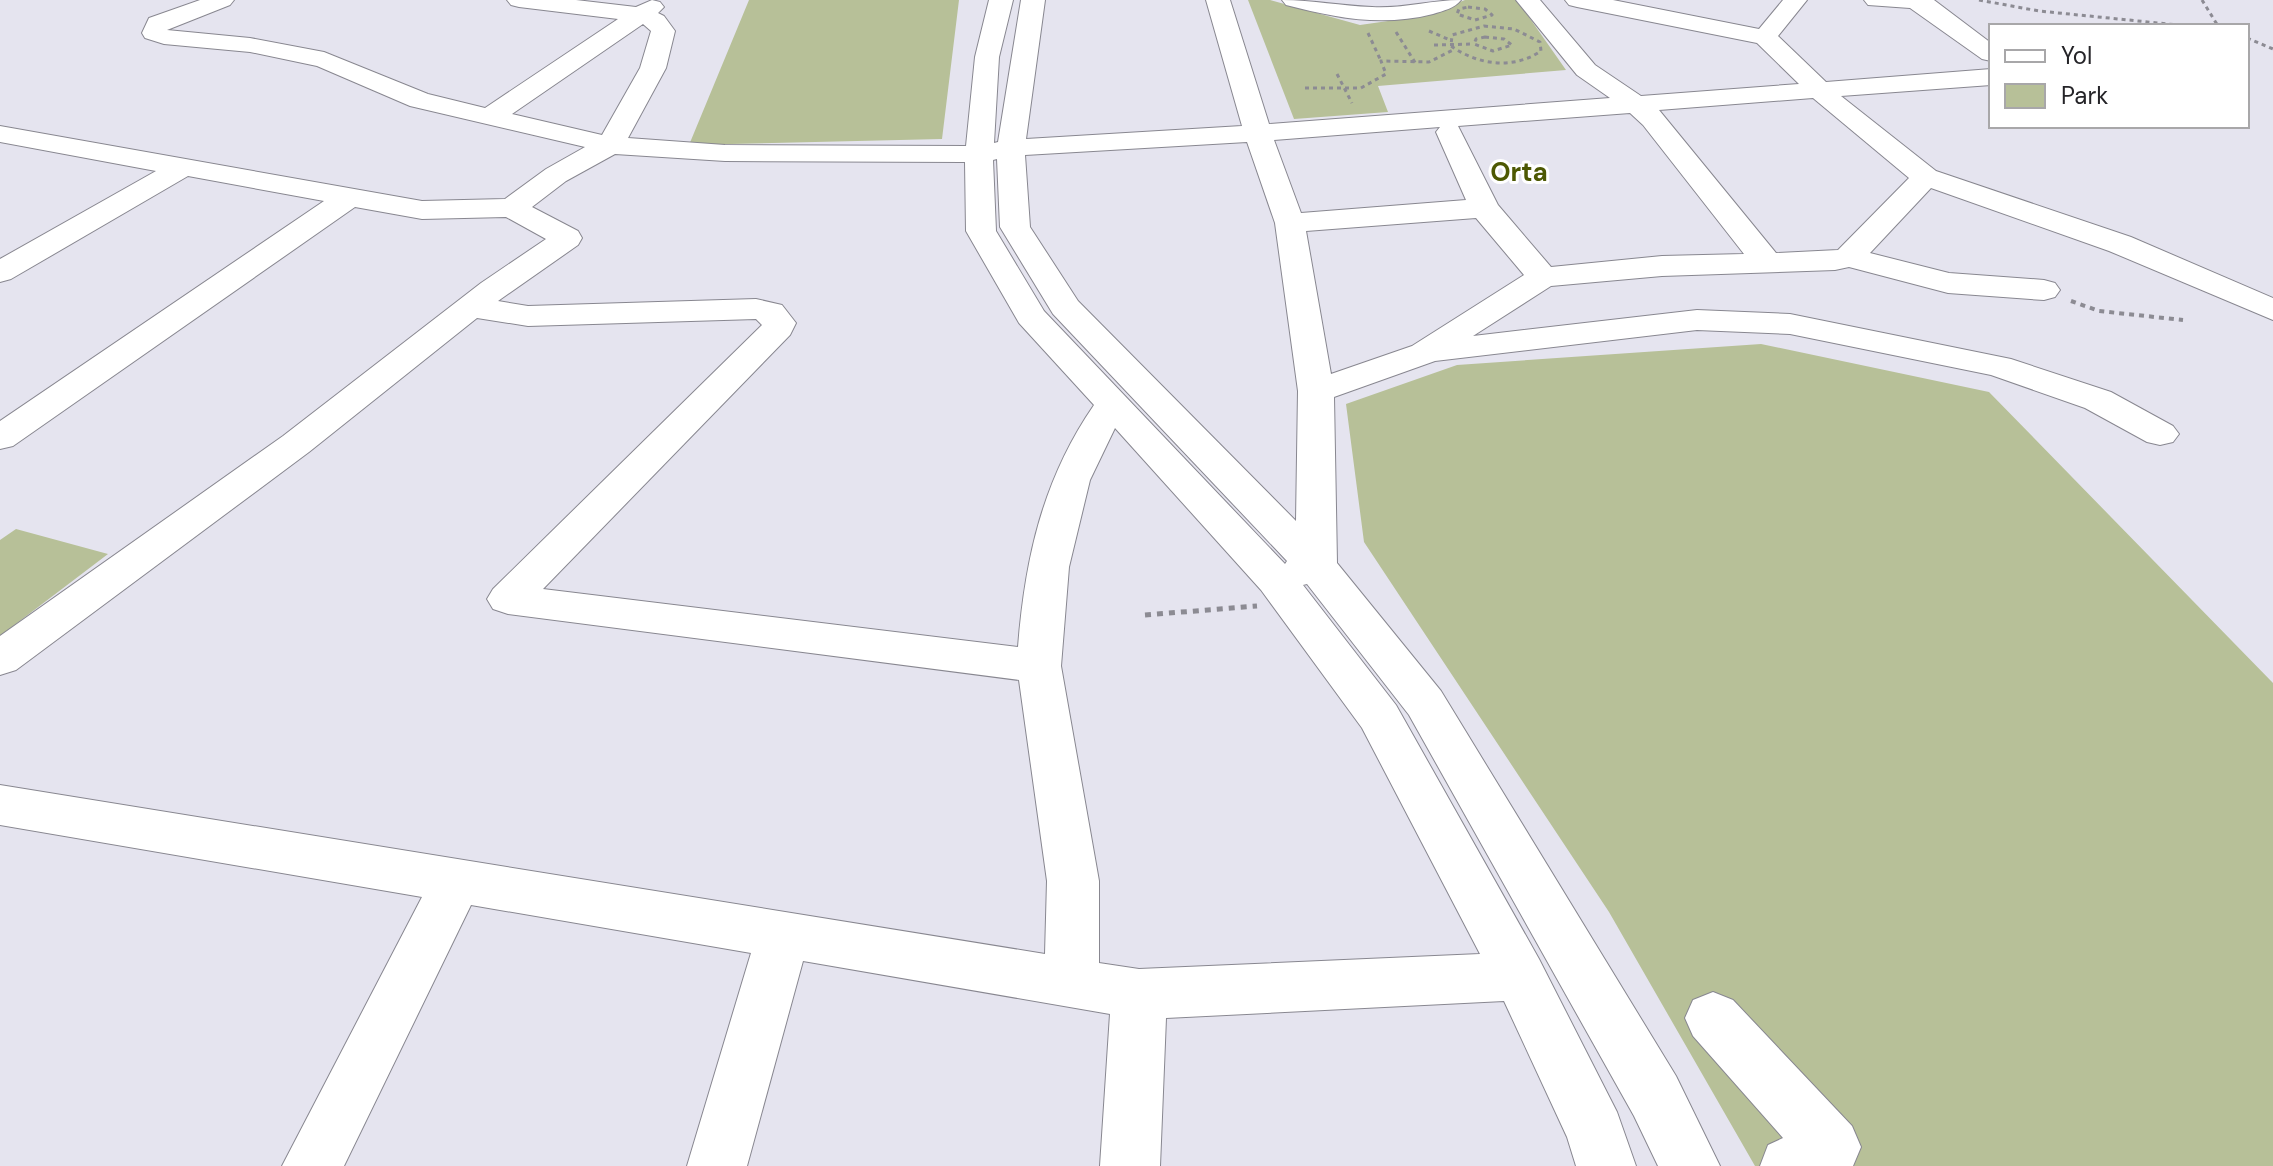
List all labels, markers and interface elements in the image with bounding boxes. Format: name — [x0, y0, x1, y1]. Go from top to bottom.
legend — [1989, 24, 2249, 128]
text: Yol — [2061, 40, 2092, 71]
text: Park — [2061, 80, 2108, 111]
district label: Orta — [1490, 155, 1548, 189]

